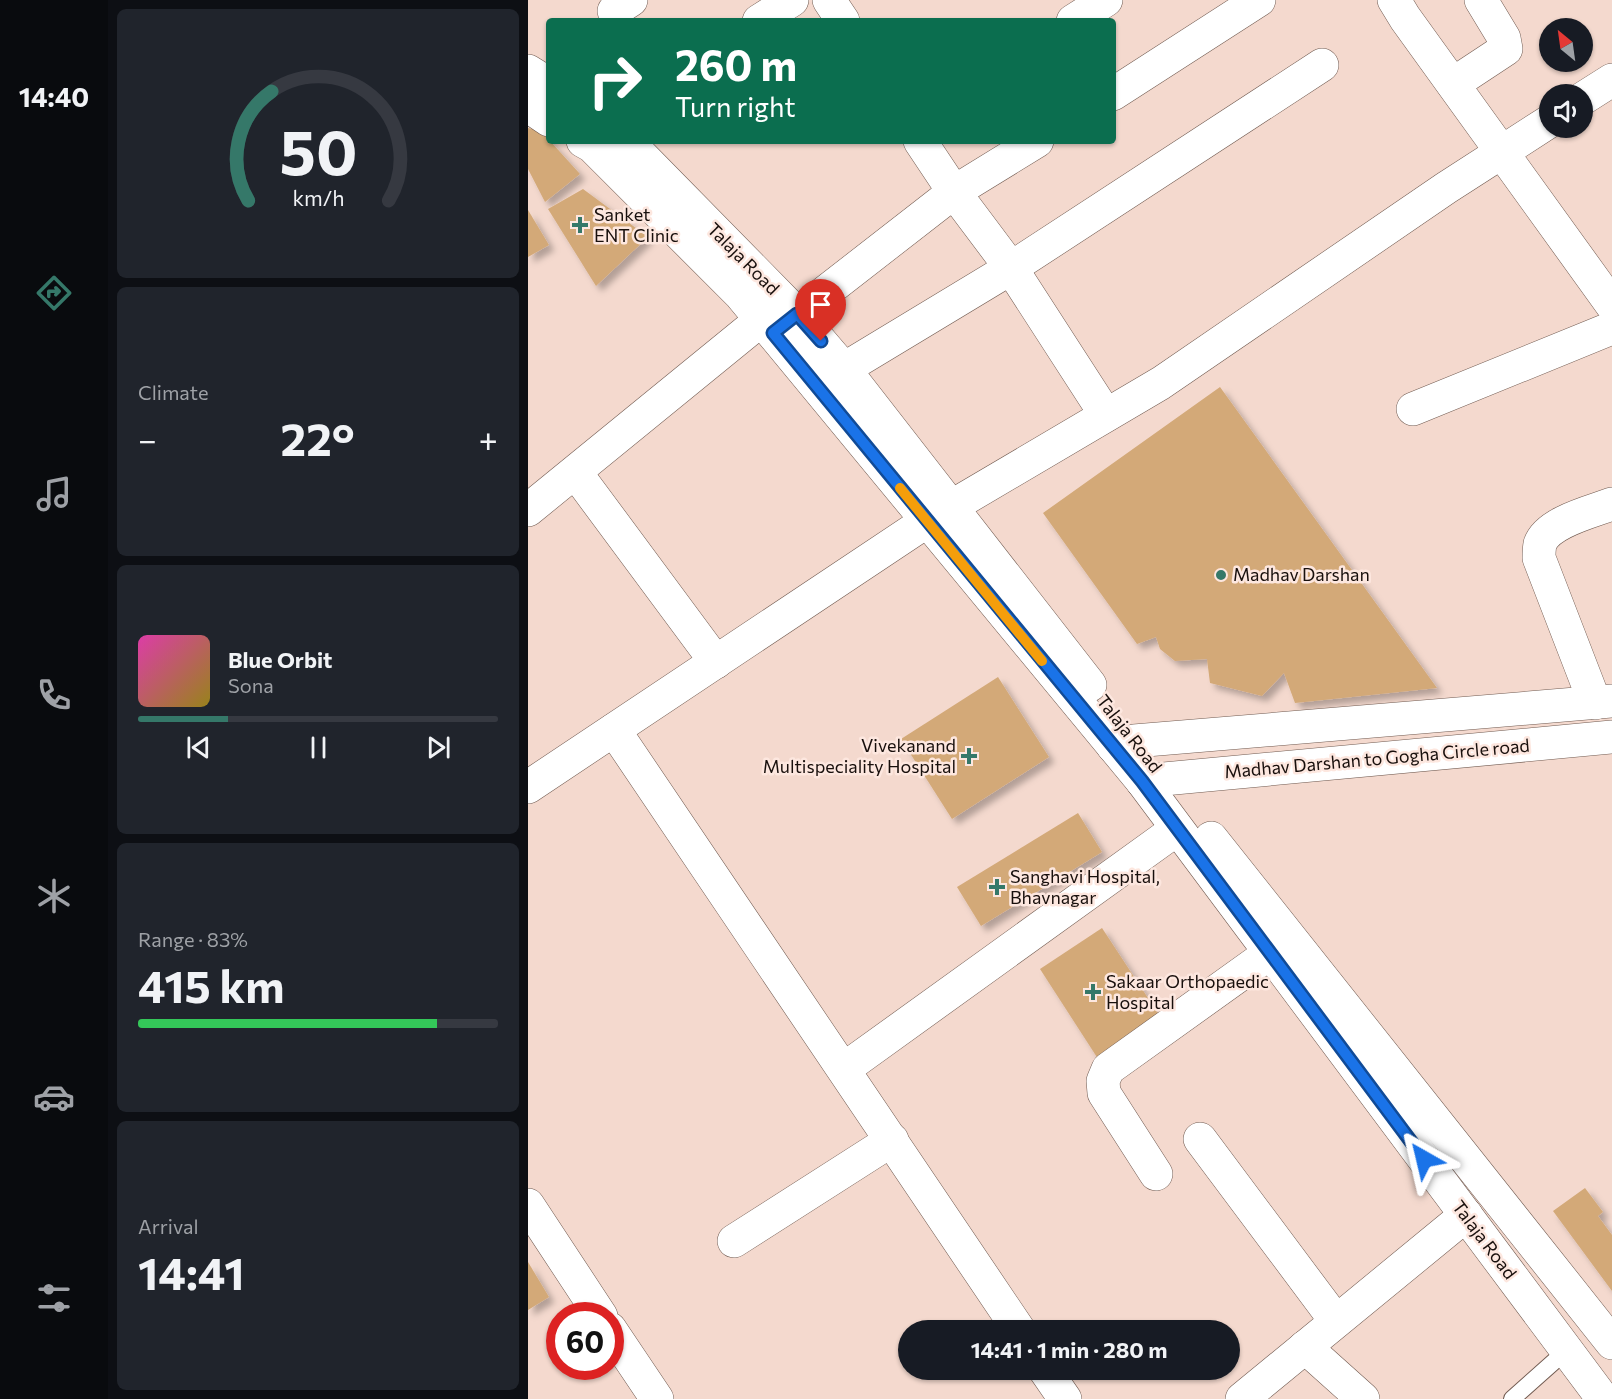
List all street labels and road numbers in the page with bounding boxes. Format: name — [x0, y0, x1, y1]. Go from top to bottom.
street label: Talaja Road — [703, 218, 784, 299]
street label: Talaja Road — [1093, 690, 1167, 777]
street label: Madhav Darshan to Gogha Circle road — [1223, 734, 1530, 782]
street label: Talaja Road — [1448, 1196, 1522, 1283]

